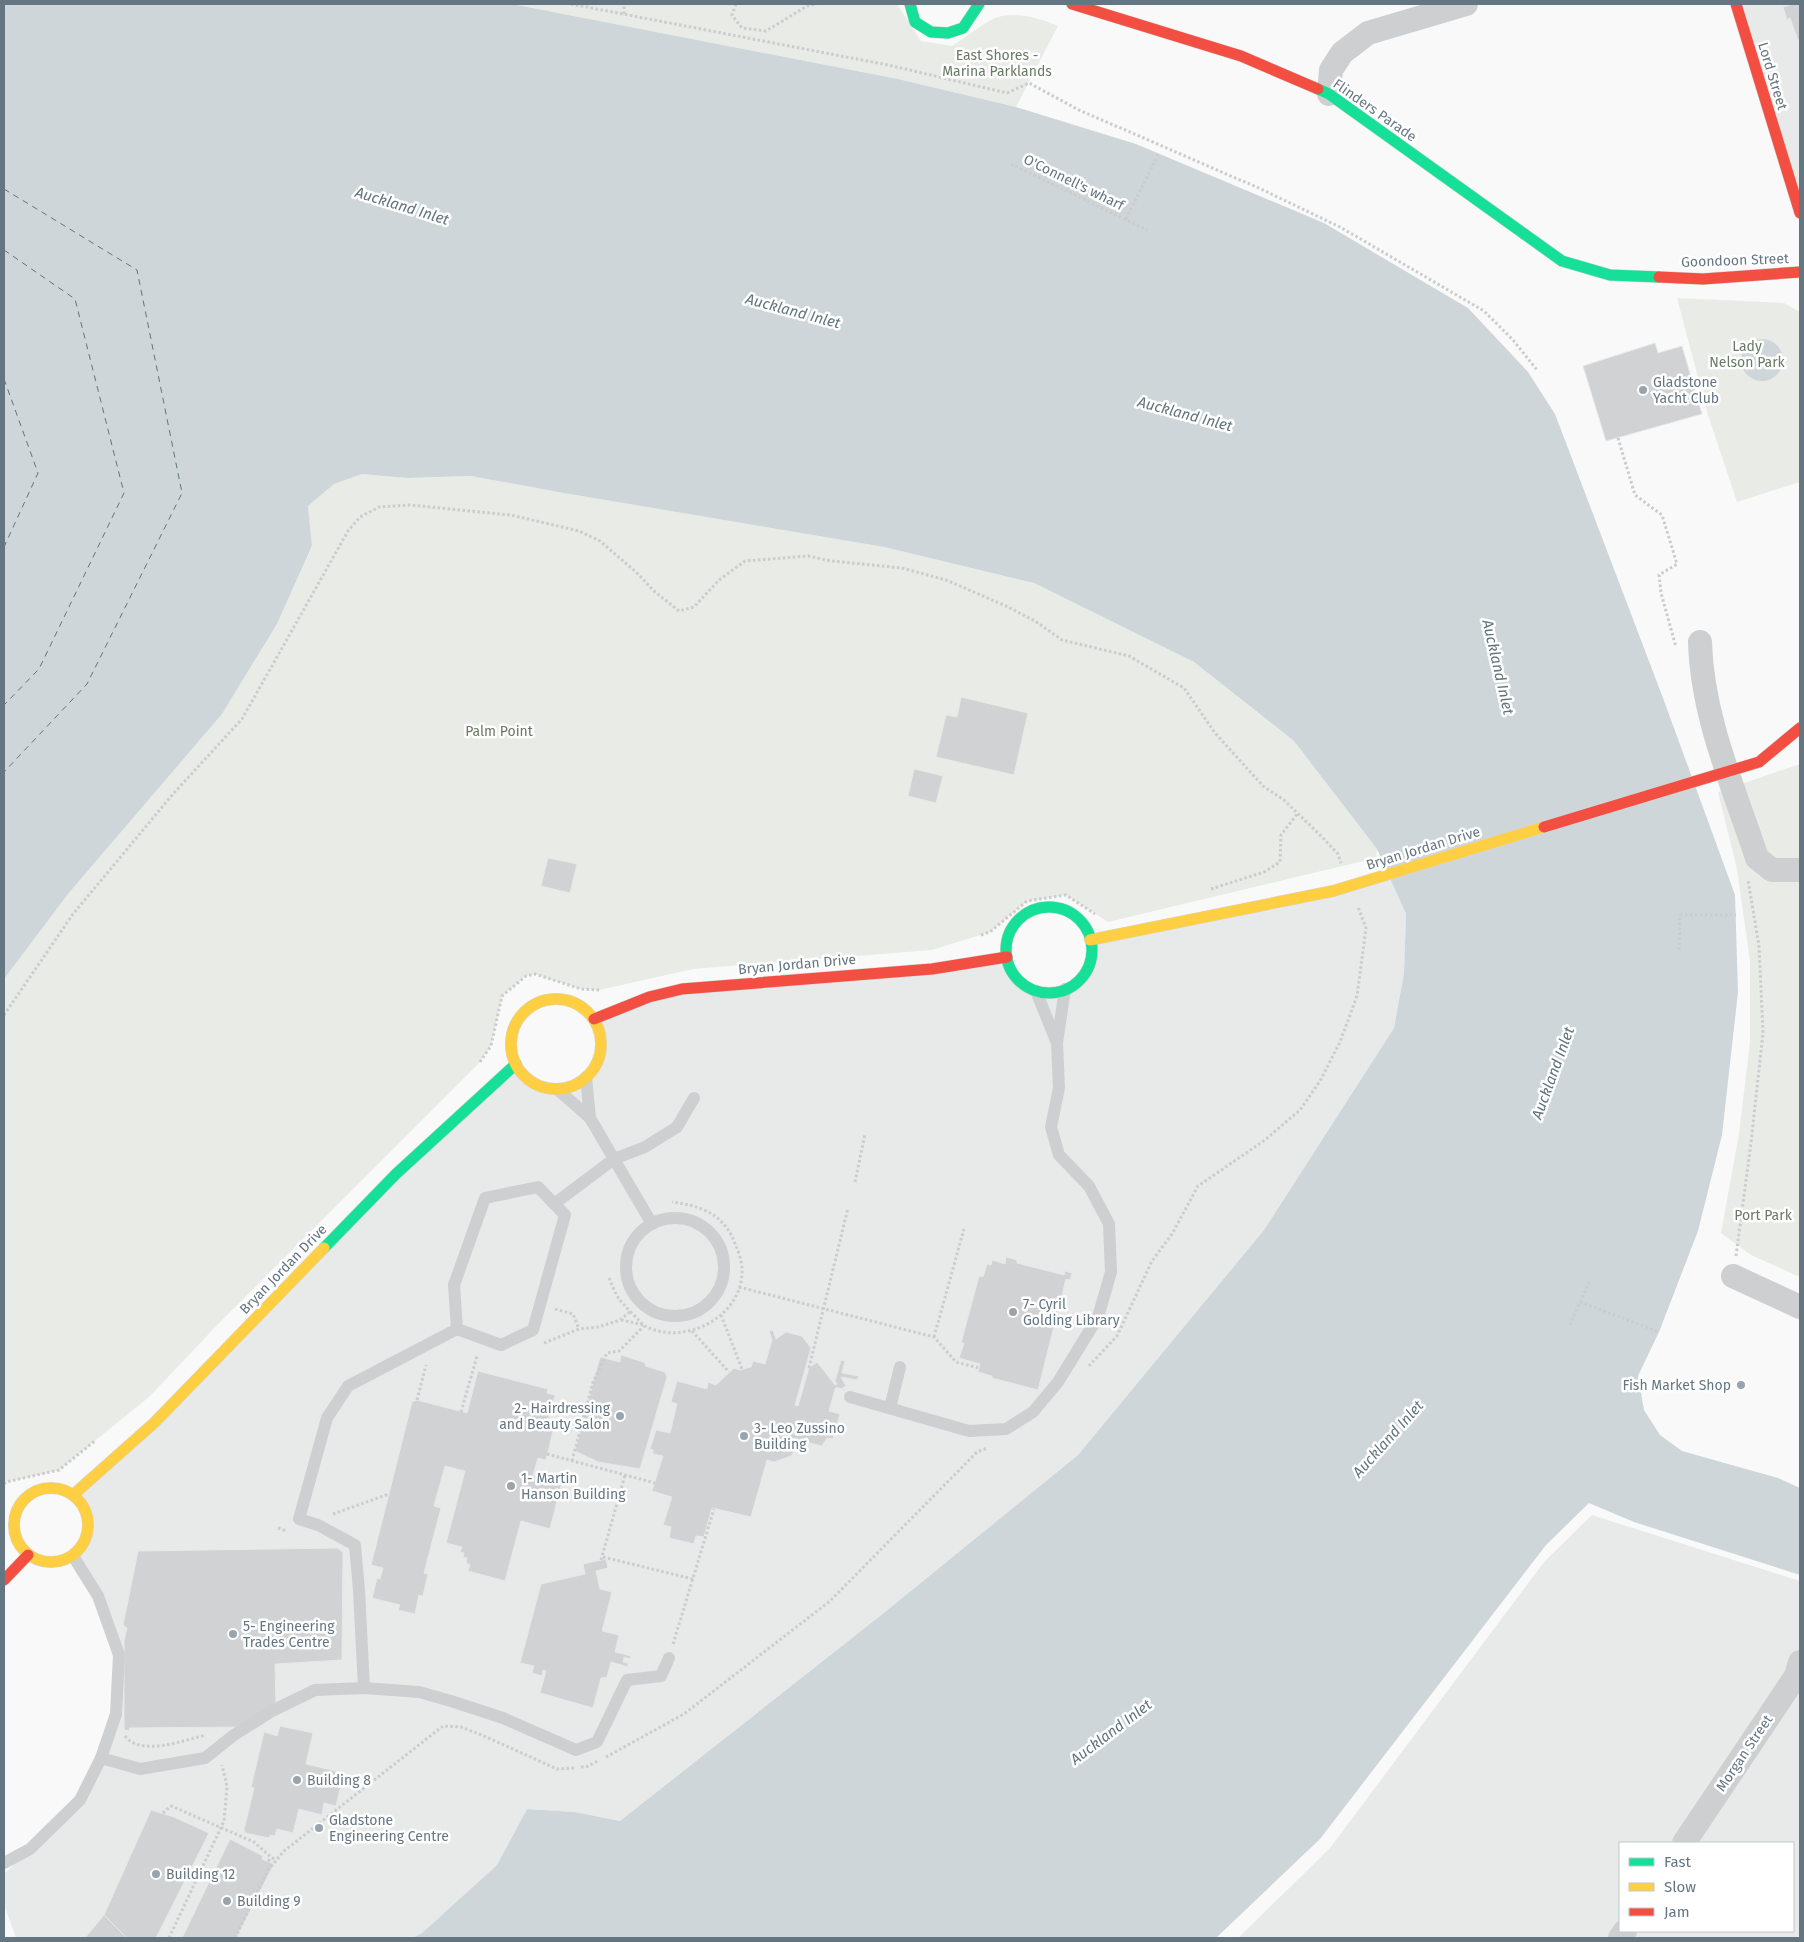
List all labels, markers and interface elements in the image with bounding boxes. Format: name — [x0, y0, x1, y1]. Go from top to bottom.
street label: Lord Street — [1754, 40, 1791, 113]
park label: East Shores - Marina Parklands — [942, 47, 1052, 80]
street label: Flinders Parade — [1330, 75, 1420, 145]
street label: O'Connell's wharf — [1021, 151, 1128, 215]
water label: Auckland Inlet — [352, 183, 452, 229]
street label: Goondoon Street — [1681, 250, 1790, 271]
water label: Auckland Inlet — [743, 289, 843, 332]
park label: Lady Nelson Park — [1709, 338, 1786, 371]
place label: Gladstone Yacht Club — [1653, 374, 1719, 407]
marker: Gladstone Yacht Club — [1637, 384, 1649, 396]
water label: Auckland Inlet — [1135, 392, 1235, 435]
water label: Auckland Inlet — [1478, 617, 1518, 717]
park label: Palm Point — [465, 723, 534, 740]
street label: Bryan Jordan Drive — [1364, 823, 1482, 874]
street label: Bryan Jordan Drive — [737, 951, 857, 978]
water label: Auckland Inlet — [1528, 1024, 1578, 1123]
park label: Port Park — [1734, 1207, 1793, 1224]
street label: Bryan Jordan Drive — [236, 1221, 331, 1318]
place label: 7- Cyril Golding Library — [1023, 1296, 1120, 1329]
marker: 7- Cyril Golding Library — [1007, 1306, 1019, 1318]
place label: Fish Market Shop — [1623, 1377, 1731, 1394]
marker: Fish Market Shop — [1735, 1379, 1747, 1391]
water label: Auckland Inlet — [1348, 1396, 1428, 1482]
place label: 2- Hairdressing and Beauty Salon — [499, 1400, 611, 1433]
marker: 2- Hairdressing and Beauty Salon — [614, 1410, 626, 1422]
place label: 3- Leo Zussino Building — [754, 1420, 845, 1453]
marker: 3- Leo Zussino Building — [738, 1430, 750, 1442]
place label: 1- Martin Hanson Building — [521, 1470, 626, 1503]
marker: 1- Martin Hanson Building — [505, 1480, 517, 1492]
place label: 5- Engineering Trades Centre — [243, 1618, 335, 1651]
marker: 5- Engineering Trades Centre — [227, 1628, 239, 1640]
water label: Auckland Inlet — [1066, 1695, 1156, 1769]
street label: Morgan Street — [1713, 1711, 1777, 1795]
place label: Building 8 — [307, 1772, 371, 1789]
marker: Building 8 — [291, 1774, 303, 1786]
place label: Gladstone Engineering Centre — [329, 1812, 449, 1845]
marker: Gladstone Engineering Centre — [313, 1822, 325, 1834]
legend — [1619, 1842, 1794, 1932]
text: Fast — [1664, 1853, 1691, 1871]
place label: Building 12 — [166, 1866, 235, 1883]
marker: Building 12 — [150, 1868, 162, 1880]
text: Slow — [1664, 1878, 1696, 1896]
place label: Building 9 — [237, 1893, 301, 1910]
marker: Building 9 — [221, 1895, 233, 1907]
text: Jam — [1664, 1903, 1690, 1921]

